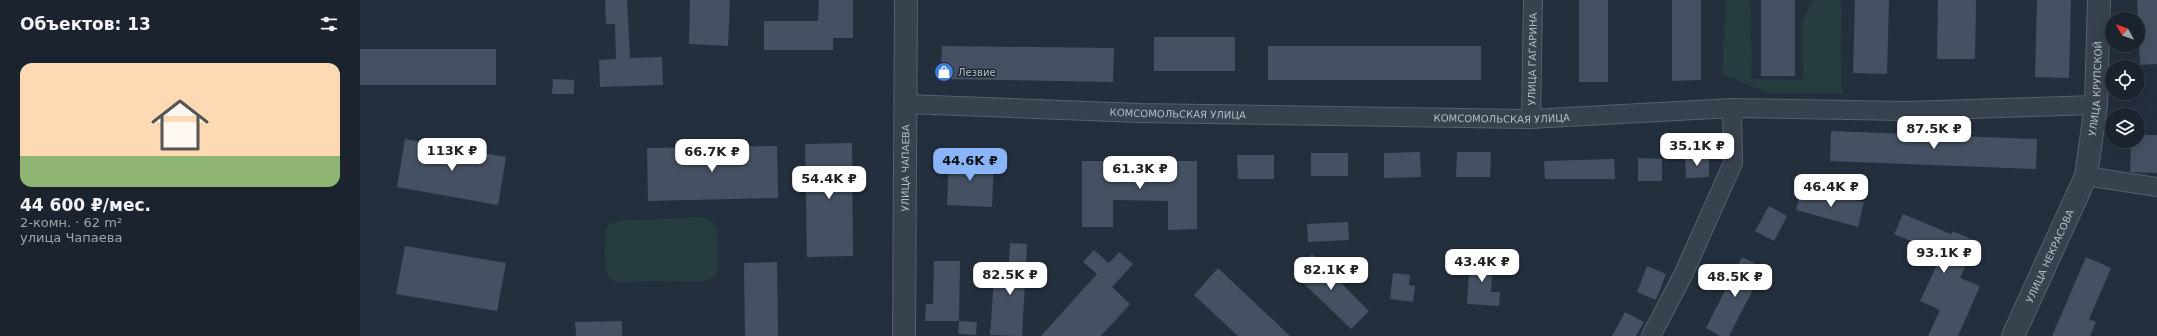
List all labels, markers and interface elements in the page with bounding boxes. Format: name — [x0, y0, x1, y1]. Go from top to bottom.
street label: УЛИЦА ГАГАРИНА — [1526, 12, 1539, 105]
north arrow — [2105, 12, 2145, 52]
map controls — [2105, 12, 2145, 148]
icon: filters — [318, 13, 340, 35]
text: Объектов: 13 — [20, 14, 151, 34]
street label: УЛИЦА КРУПСКОЙ — [2087, 41, 2104, 137]
button: locate — [2105, 60, 2145, 100]
shop icon: Лезвие — [933, 61, 955, 83]
place label: Лезвие — [958, 67, 996, 78]
icon: home — [144, 89, 216, 161]
street label: КОМСОМОЛЬСКАЯ УЛИЦА — [1110, 107, 1246, 121]
button: layers — [2105, 108, 2145, 148]
street label: КОМСОМОЛЬСКАЯ УЛИЦА — [1434, 112, 1570, 125]
pin: 87.5K ₽ — [1897, 116, 1971, 150]
text: 87.5K ₽ — [1906, 121, 1962, 136]
street label: УЛИЦА ЧАПАЕВА — [900, 124, 911, 212]
pin: 35.1K ₽ — [1660, 133, 1734, 167]
pin: 113K ₽ — [419, 138, 485, 172]
text: 35.1K ₽ — [1669, 138, 1725, 153]
pin: 66.7K ₽ — [675, 139, 749, 173]
text: 113K ₽ — [427, 143, 477, 158]
text: 66.7K ₽ — [684, 144, 740, 159]
pin: 44.6K ₽ — [933, 148, 1007, 182]
text: 44.6K ₽ — [942, 153, 998, 168]
pin: 61.3K ₽ — [1103, 156, 1177, 190]
text: 61.3K ₽ — [1112, 161, 1168, 176]
pin: 54.4K ₽ — [792, 166, 866, 200]
text: 54.4K ₽ — [801, 171, 857, 186]
pin: 46.4K ₽ — [1794, 174, 1868, 208]
text: 46.4K ₽ — [1803, 179, 1859, 194]
text: 44 600 ₽/мес. — [20, 195, 151, 215]
street label: УЛИЦА НЕКРАСОВА — [2024, 208, 2076, 305]
text: 2-комн. · 62 m² — [20, 215, 122, 230]
text: улица Чапаева — [20, 230, 122, 245]
pin: 93.1K ₽ — [1907, 240, 1981, 274]
text: 93.1K ₽ — [1916, 245, 1972, 260]
pin: 43.4K ₽ — [1445, 249, 1519, 283]
text: 43.4K ₽ — [1454, 254, 1510, 269]
pin: 82.1K ₽ — [1294, 257, 1368, 291]
pin: 82.5K ₽ — [973, 262, 1047, 296]
text: 82.1K ₽ — [1303, 262, 1359, 277]
pin: 48.5K ₽ — [1698, 264, 1772, 298]
text: 82.5K ₽ — [982, 267, 1038, 282]
text: 48.5K ₽ — [1707, 269, 1763, 284]

